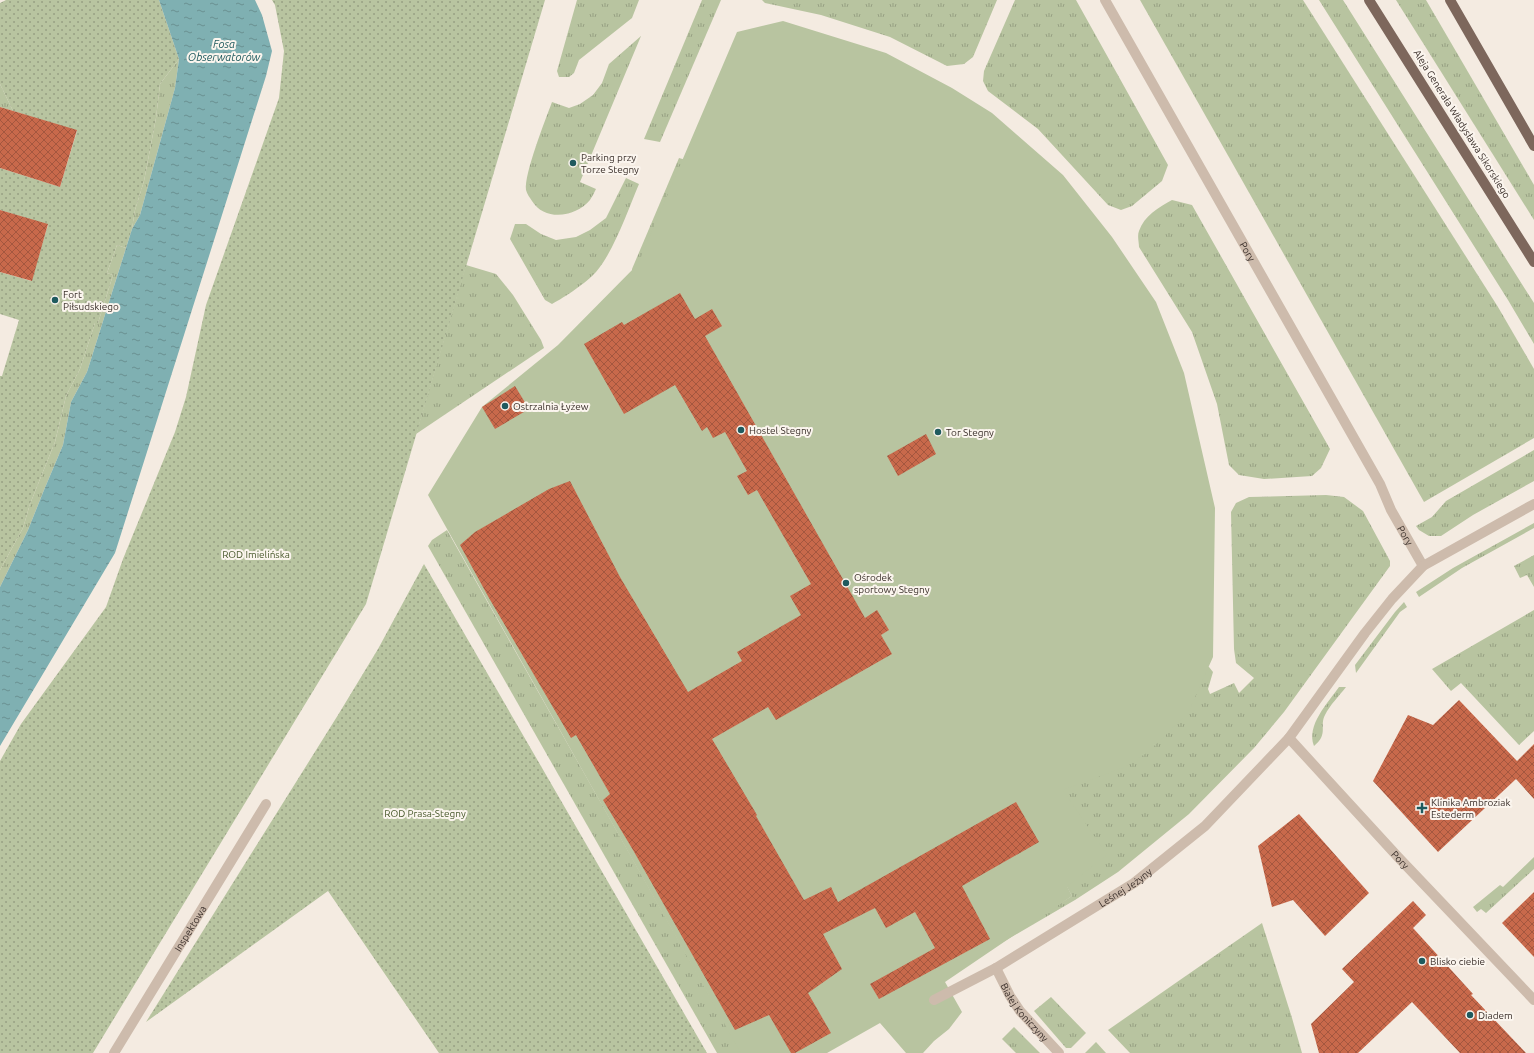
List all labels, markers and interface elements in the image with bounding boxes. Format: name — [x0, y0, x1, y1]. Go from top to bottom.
water label: Fosa Obserwatorów — [188, 38, 261, 63]
street label: Aleja Generała Władysława Sikorskiego — [1411, 48, 1513, 200]
place label: Parking przy Torze Stegny — [581, 152, 639, 175]
marker: Parking przy Torze Stegny — [568, 158, 578, 168]
street label: Pory — [1238, 240, 1258, 263]
place label: Fort Piłsudskiego — [63, 289, 119, 312]
marker: Fort Piłsudskiego — [50, 295, 60, 305]
marker: Ostrzalnia Łyżew — [500, 401, 510, 411]
place label: Ostrzalnia Łyżew — [513, 401, 589, 412]
marker: Hostel Stegny — [736, 425, 746, 435]
place label: Hostel Stegny — [749, 425, 812, 436]
marker: Tor Stegny — [933, 427, 943, 437]
place label: Tor Stegny — [946, 427, 994, 438]
street label: Pory — [1396, 524, 1415, 547]
park label: ROD Imielińska — [222, 549, 290, 560]
place label: Ośrodek sportowy Stegny — [854, 572, 930, 595]
marker: Ośrodek sportowy Stegny — [841, 578, 851, 588]
place label: Klinika Ambroziak Estederm — [1431, 797, 1511, 820]
marker: Klinika Ambroziak Estederm — [1416, 802, 1428, 814]
park label: ROD Prasa-Stegny — [384, 808, 466, 819]
street label: Pory — [1389, 848, 1412, 871]
street label: Leśnej Jeżyny — [1097, 866, 1154, 909]
street label: Inspektowa — [172, 903, 208, 953]
marker: Blisko ciebie — [1417, 956, 1427, 966]
place label: Blisko ciebie — [1430, 956, 1485, 967]
street label: Białej Koniczyny — [999, 981, 1051, 1044]
marker: Diadem — [1465, 1010, 1475, 1020]
place label: Diadem — [1478, 1010, 1513, 1021]

